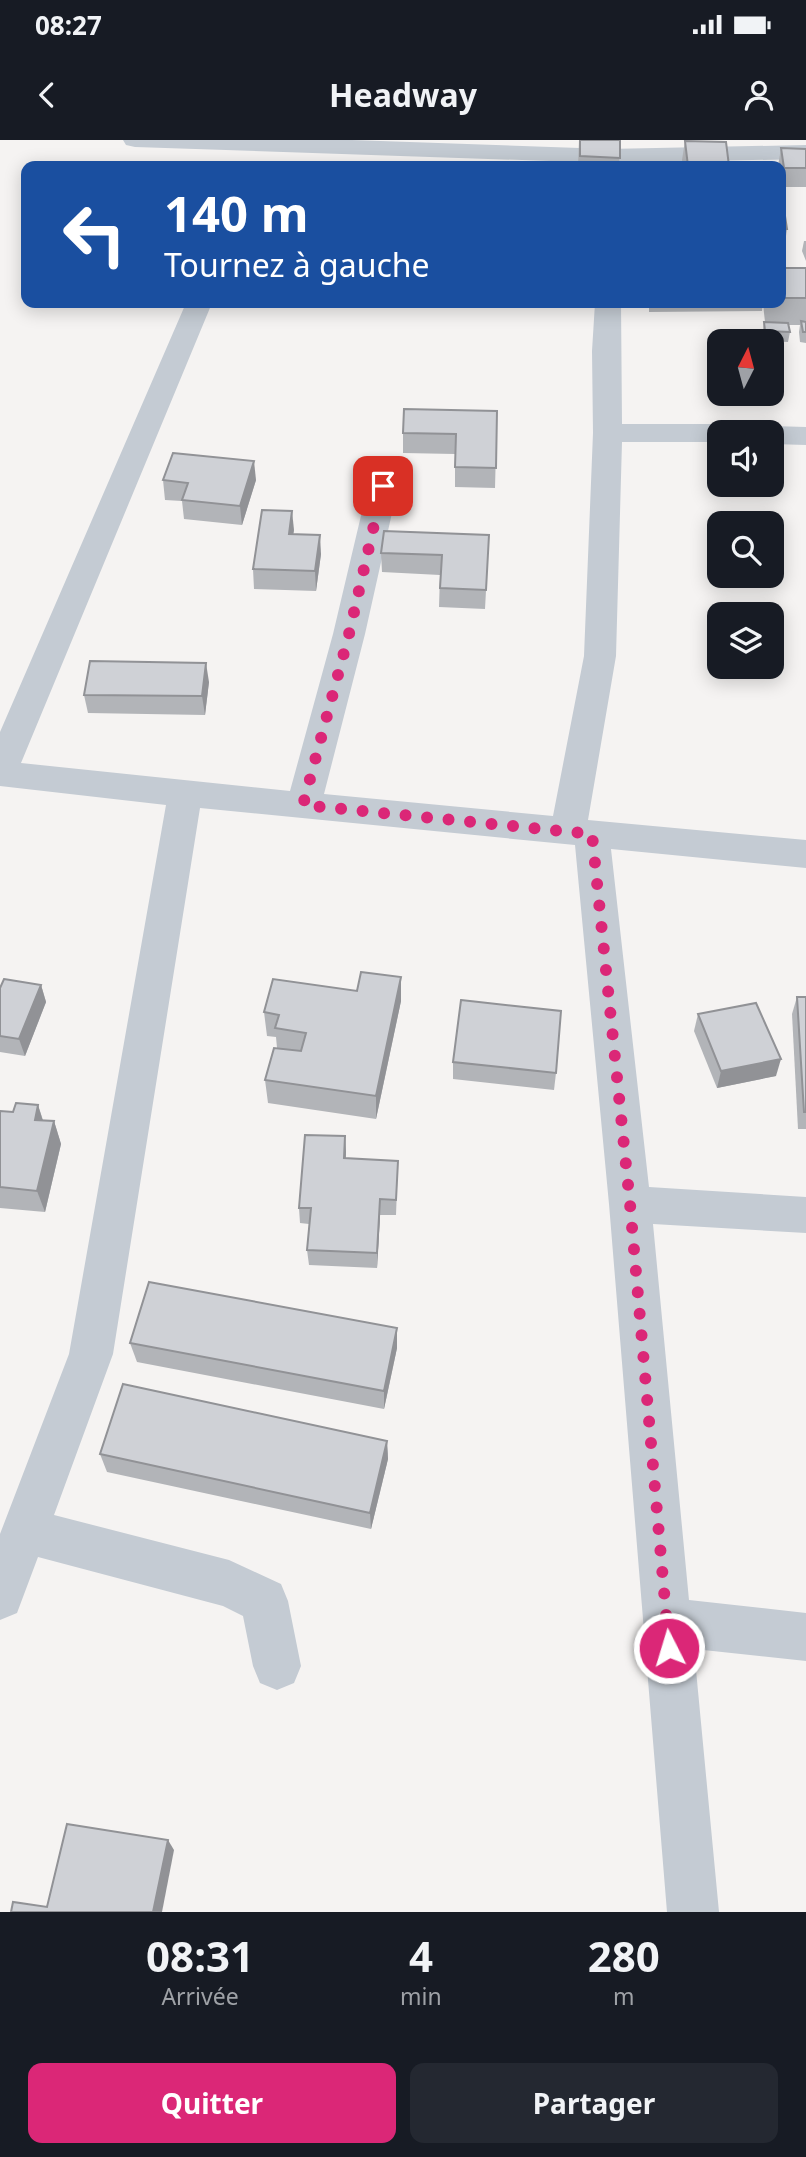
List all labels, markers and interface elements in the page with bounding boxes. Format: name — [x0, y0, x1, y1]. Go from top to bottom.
text: 08:27 — [35, 7, 102, 43]
text: Headway — [329, 73, 477, 116]
icon: back — [28, 76, 66, 114]
icon: person — [740, 76, 778, 114]
text: 140 m — [164, 180, 309, 246]
icon: left — [49, 189, 140, 280]
text: Tournez à gauche — [164, 243, 430, 286]
north arrow — [707, 329, 784, 406]
map controls — [707, 329, 784, 679]
button: sound — [707, 420, 784, 497]
pin — [353, 456, 413, 516]
icon: arrive — [364, 467, 402, 505]
button: search — [707, 511, 784, 588]
button: layers — [707, 602, 784, 679]
position arrow — [632, 1611, 706, 1685]
text: 08:31 — [146, 1927, 254, 1984]
text: 4 — [409, 1927, 433, 1984]
text: 280 — [588, 1927, 660, 1984]
text: Arrivée — [161, 1980, 239, 2012]
text: min — [400, 1980, 442, 2012]
text: m — [613, 1980, 635, 2012]
button: Quitter — [28, 2063, 396, 2143]
button: Partager — [410, 2063, 778, 2143]

